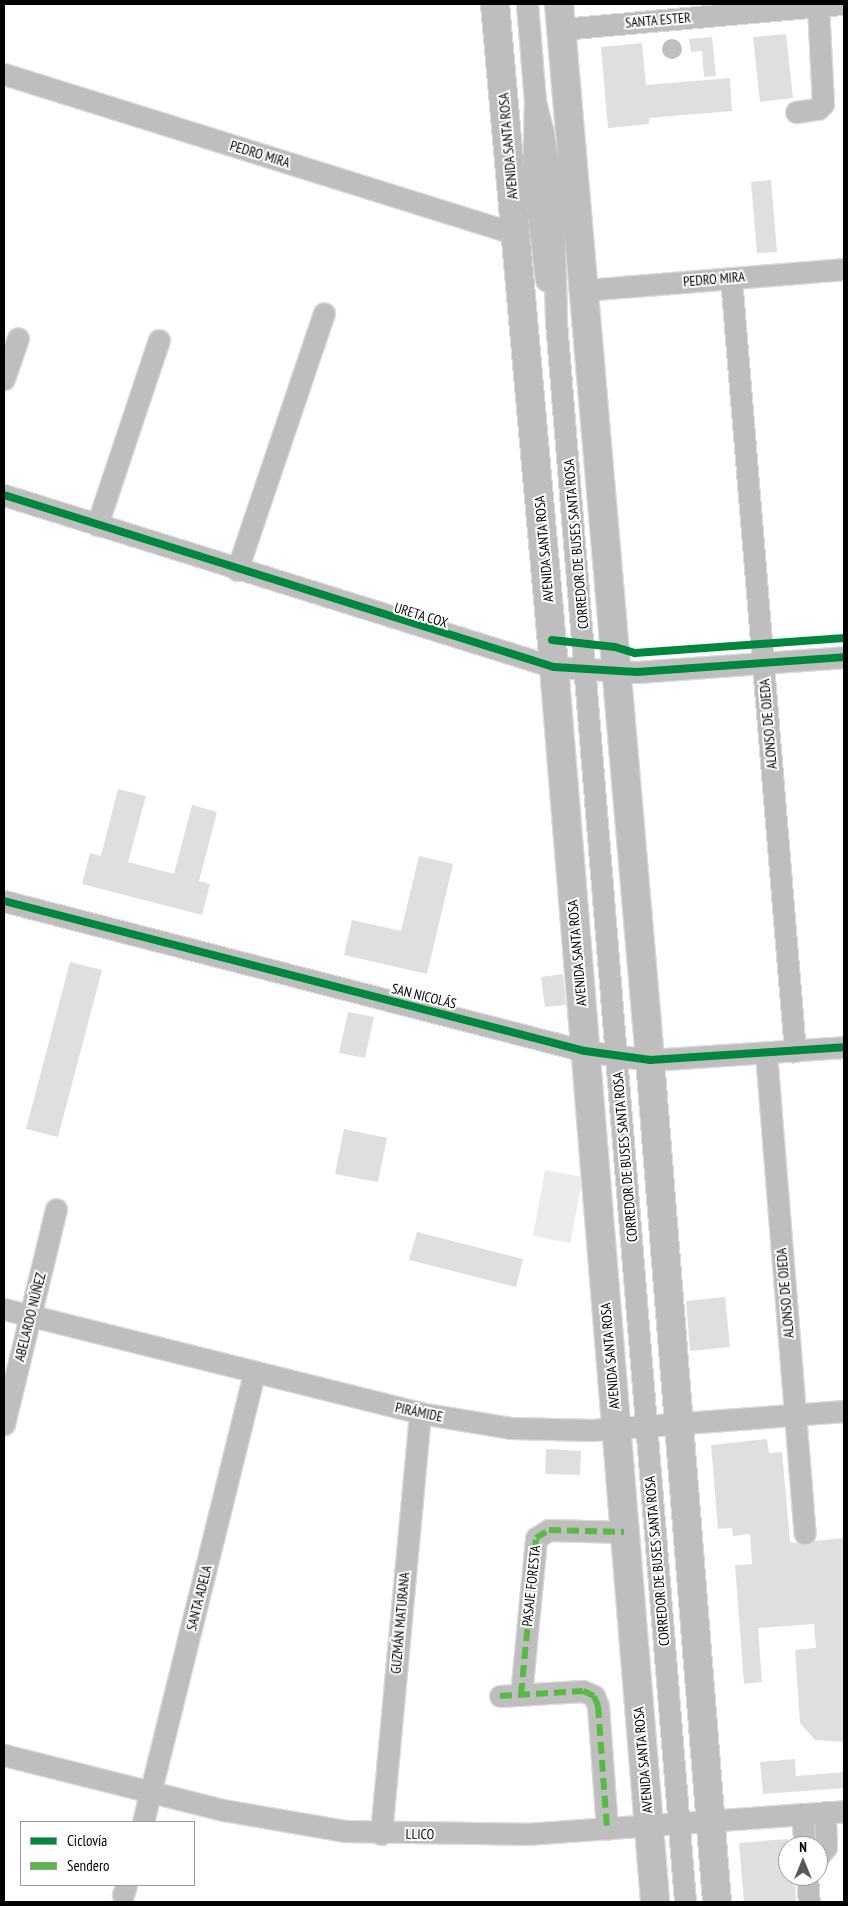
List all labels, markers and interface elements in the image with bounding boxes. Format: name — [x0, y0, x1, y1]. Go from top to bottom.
street label: SANTA ESTER — [624, 9, 692, 31]
street label: AVENIDA SANTA ROSA — [495, 92, 521, 200]
street label: PEDRO MIRA — [228, 137, 292, 171]
street label: PEDRO MIRA — [682, 268, 746, 290]
street label: CORREDOR DE BUSES SANTA ROSA — [560, 458, 592, 630]
street label: AVENIDA SANTA ROSA — [531, 495, 557, 603]
street label: URETA COX — [392, 599, 450, 631]
street label: ALONSO DE OJEDA — [756, 678, 780, 770]
street label: AVENIDA SANTA ROSA — [564, 899, 590, 1007]
street label: SAN NICOLÁS — [390, 980, 458, 1012]
street label: CORREDOR DE BUSES SANTA ROSA — [609, 1071, 641, 1243]
street label: ALONSO DE OJEDA — [773, 1247, 797, 1339]
street label: ABELARDO NÚÑEZ — [11, 1271, 49, 1363]
street label: AVENIDA SANTA ROSA — [597, 1302, 623, 1410]
street label: PIRÁMIDE — [394, 1399, 444, 1425]
street label: CORREDOR DE BUSES SANTA ROSA — [641, 1475, 673, 1647]
street label: PASAJE FORESTA — [518, 1545, 544, 1627]
street label: SANTA ADELA — [183, 1563, 215, 1633]
street label: GUZMÁN MATURANA — [387, 1572, 413, 1674]
street label: AVENIDA SANTA ROSA — [630, 1706, 656, 1814]
legend — [20, 1821, 195, 1886]
street label: LLICO — [406, 1825, 434, 1843]
text: Ciclovía — [67, 1831, 107, 1850]
north arrow — [778, 1836, 828, 1886]
text: N — [799, 1838, 807, 1856]
text: Sendero — [67, 1856, 109, 1875]

